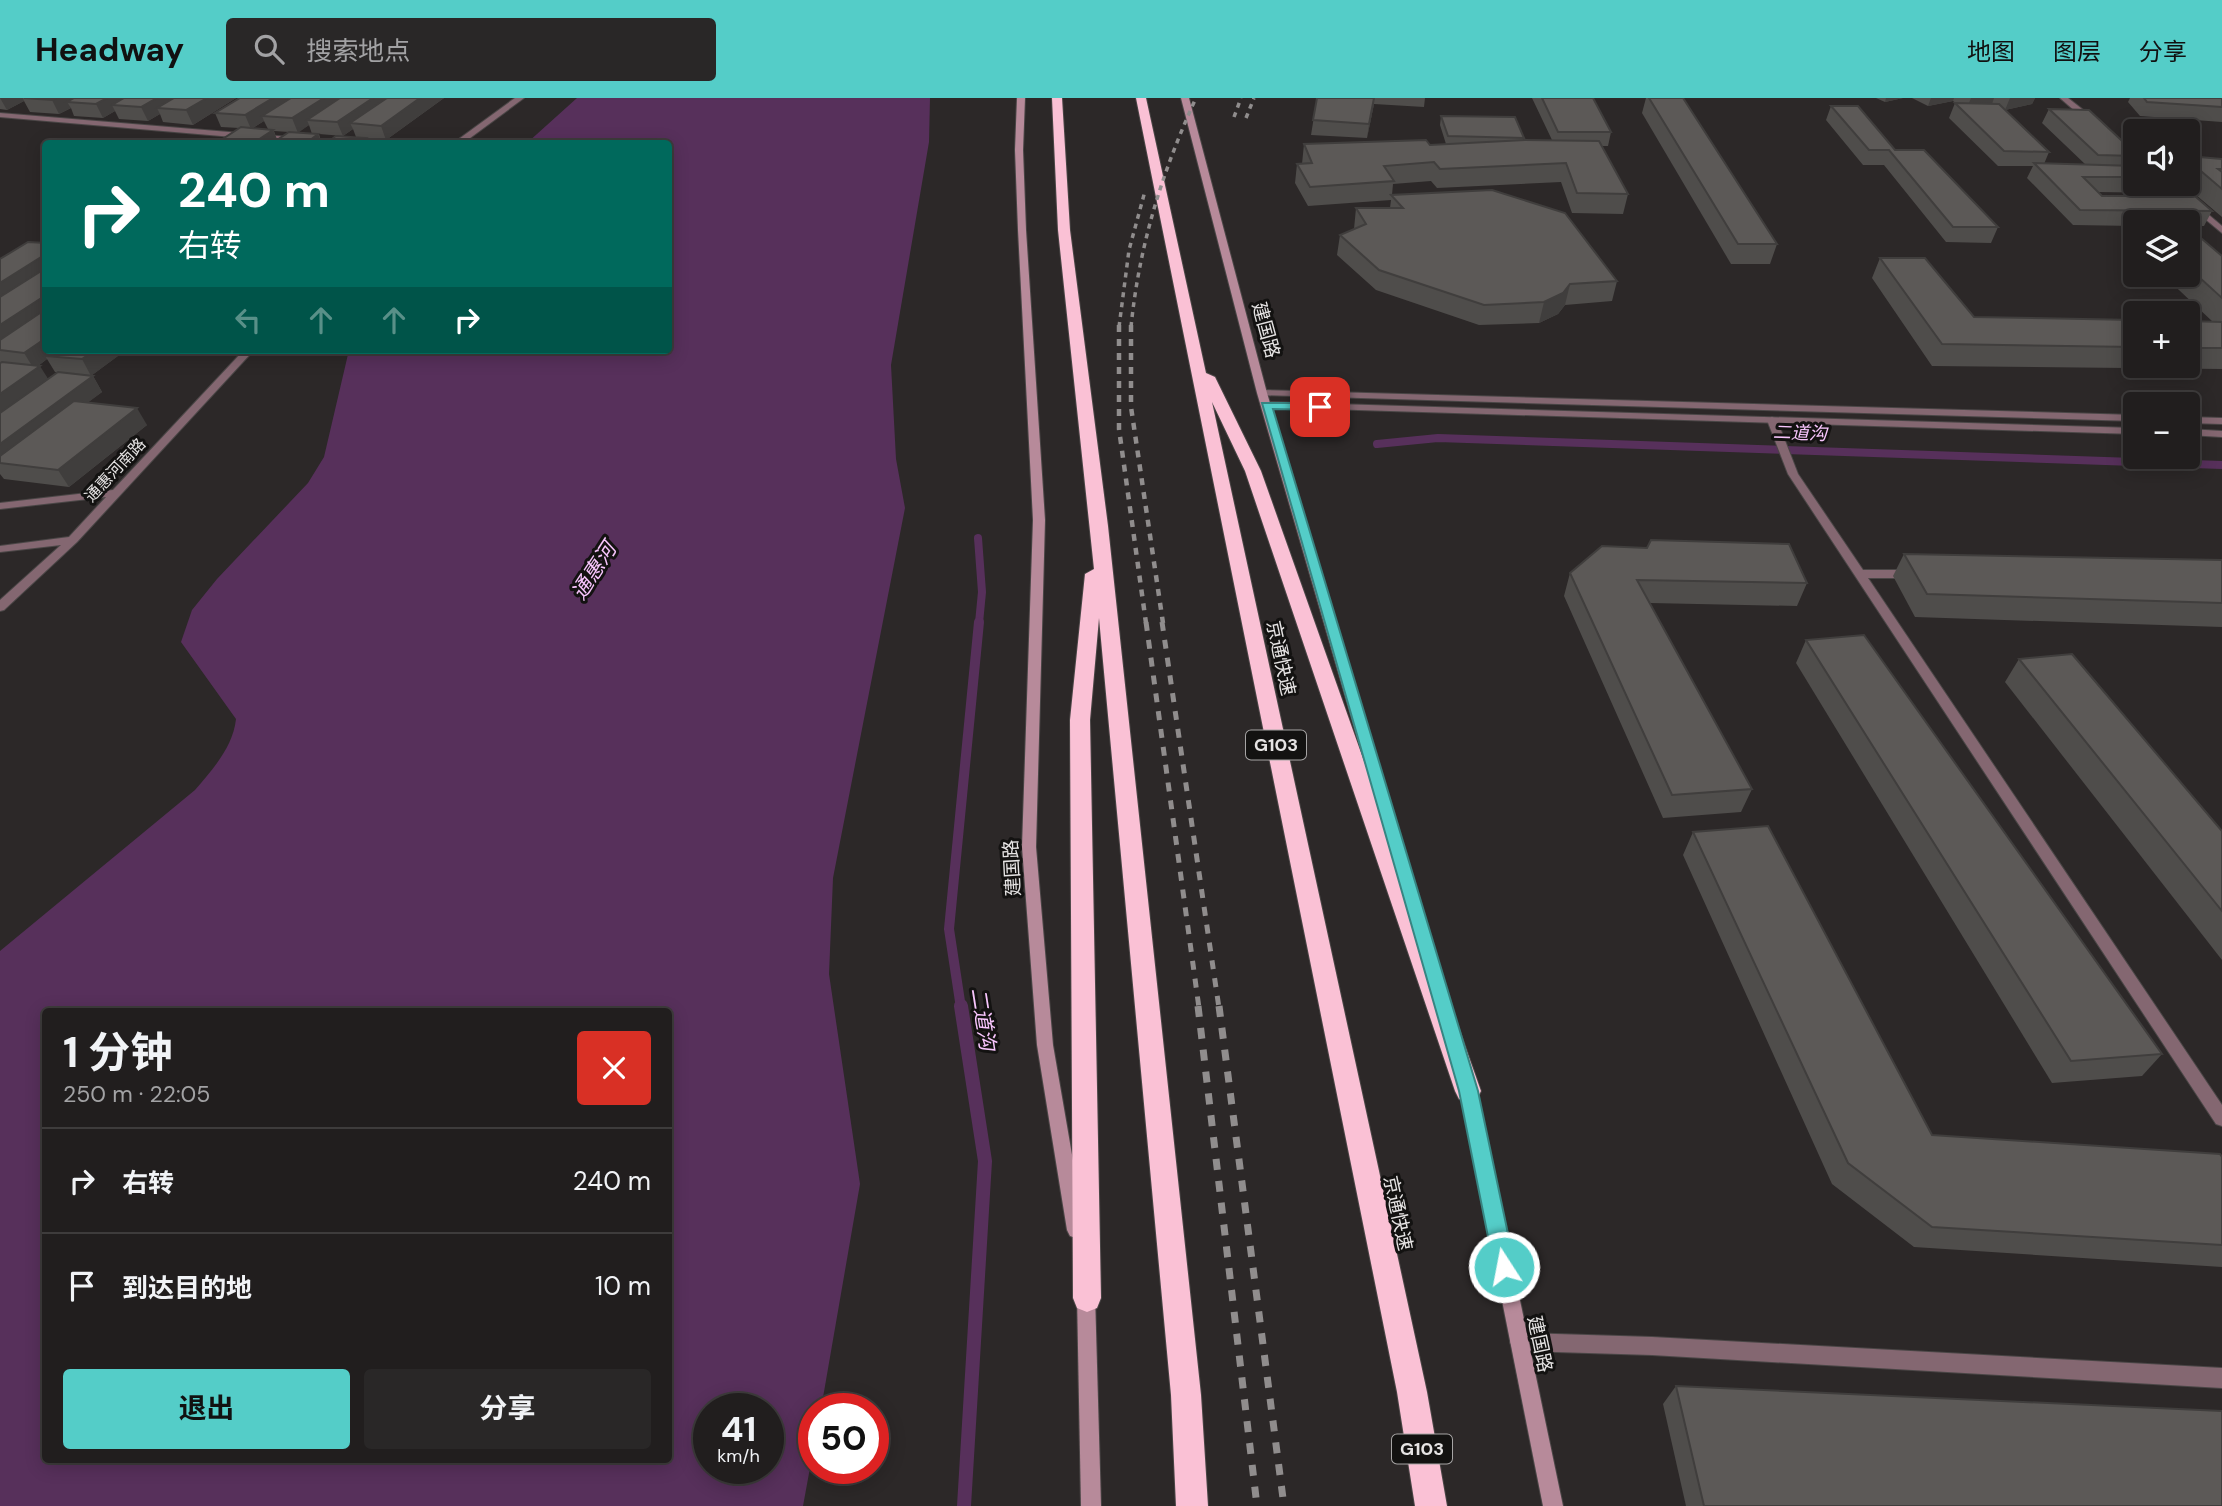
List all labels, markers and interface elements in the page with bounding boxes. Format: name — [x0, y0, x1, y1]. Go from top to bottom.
search box — [226, 18, 716, 81]
text: Headway — [35, 28, 184, 71]
icon: search — [250, 30, 288, 68]
text: 搜索地点 — [306, 34, 410, 68]
text: 地图 — [1967, 36, 2015, 67]
text: 图层 — [2053, 36, 2101, 67]
text: 分享 — [2139, 36, 2187, 67]
map controls — [2123, 119, 2200, 469]
button: sound — [2123, 119, 2200, 196]
text: 240 m — [178, 158, 330, 222]
icon: right — [63, 168, 154, 259]
button: layers — [2123, 210, 2200, 287]
text: 右转 — [178, 225, 242, 267]
street label: 建国路 — [1247, 299, 1285, 361]
icon: left — [229, 301, 267, 339]
icon: ahead — [302, 301, 340, 339]
icon: ahead — [375, 301, 413, 339]
icon: right — [448, 301, 486, 339]
button: + — [2123, 301, 2200, 378]
pin — [1290, 377, 1350, 437]
icon: arrive — [1301, 388, 1339, 426]
button: − — [2123, 392, 2200, 469]
water label: 二道沟 — [1773, 420, 1829, 446]
street label: 通惠河南路 — [80, 434, 150, 506]
water label: 通惠河 — [565, 534, 625, 605]
street label: 京通快速 — [1261, 618, 1301, 698]
road number: G103 — [1246, 730, 1306, 760]
street label: 建国路 — [998, 839, 1026, 897]
water label: 二道沟 — [964, 986, 1002, 1054]
text: 1 分钟 — [63, 1025, 172, 1080]
button: close — [577, 1031, 651, 1105]
text: 250 m · 22:05 — [63, 1079, 210, 1109]
icon: right — [63, 1162, 101, 1200]
text: 240 m — [573, 1164, 651, 1198]
text: 右转 — [122, 1166, 174, 1200]
street label: 京通快速 — [1378, 1173, 1418, 1253]
position arrow — [1467, 1230, 1541, 1304]
icon: arrive — [63, 1267, 101, 1305]
text: 10 m — [595, 1269, 651, 1303]
text: 到达目的地 — [122, 1271, 252, 1305]
street label: 建国路 — [1522, 1314, 1558, 1374]
button: 退出 — [63, 1369, 350, 1449]
button: 分享 — [364, 1369, 651, 1449]
speed limit sign: 50 — [798, 1393, 889, 1484]
text: 41 — [721, 1406, 756, 1452]
road number: G103 — [1392, 1434, 1452, 1464]
text: km/h — [717, 1444, 760, 1468]

